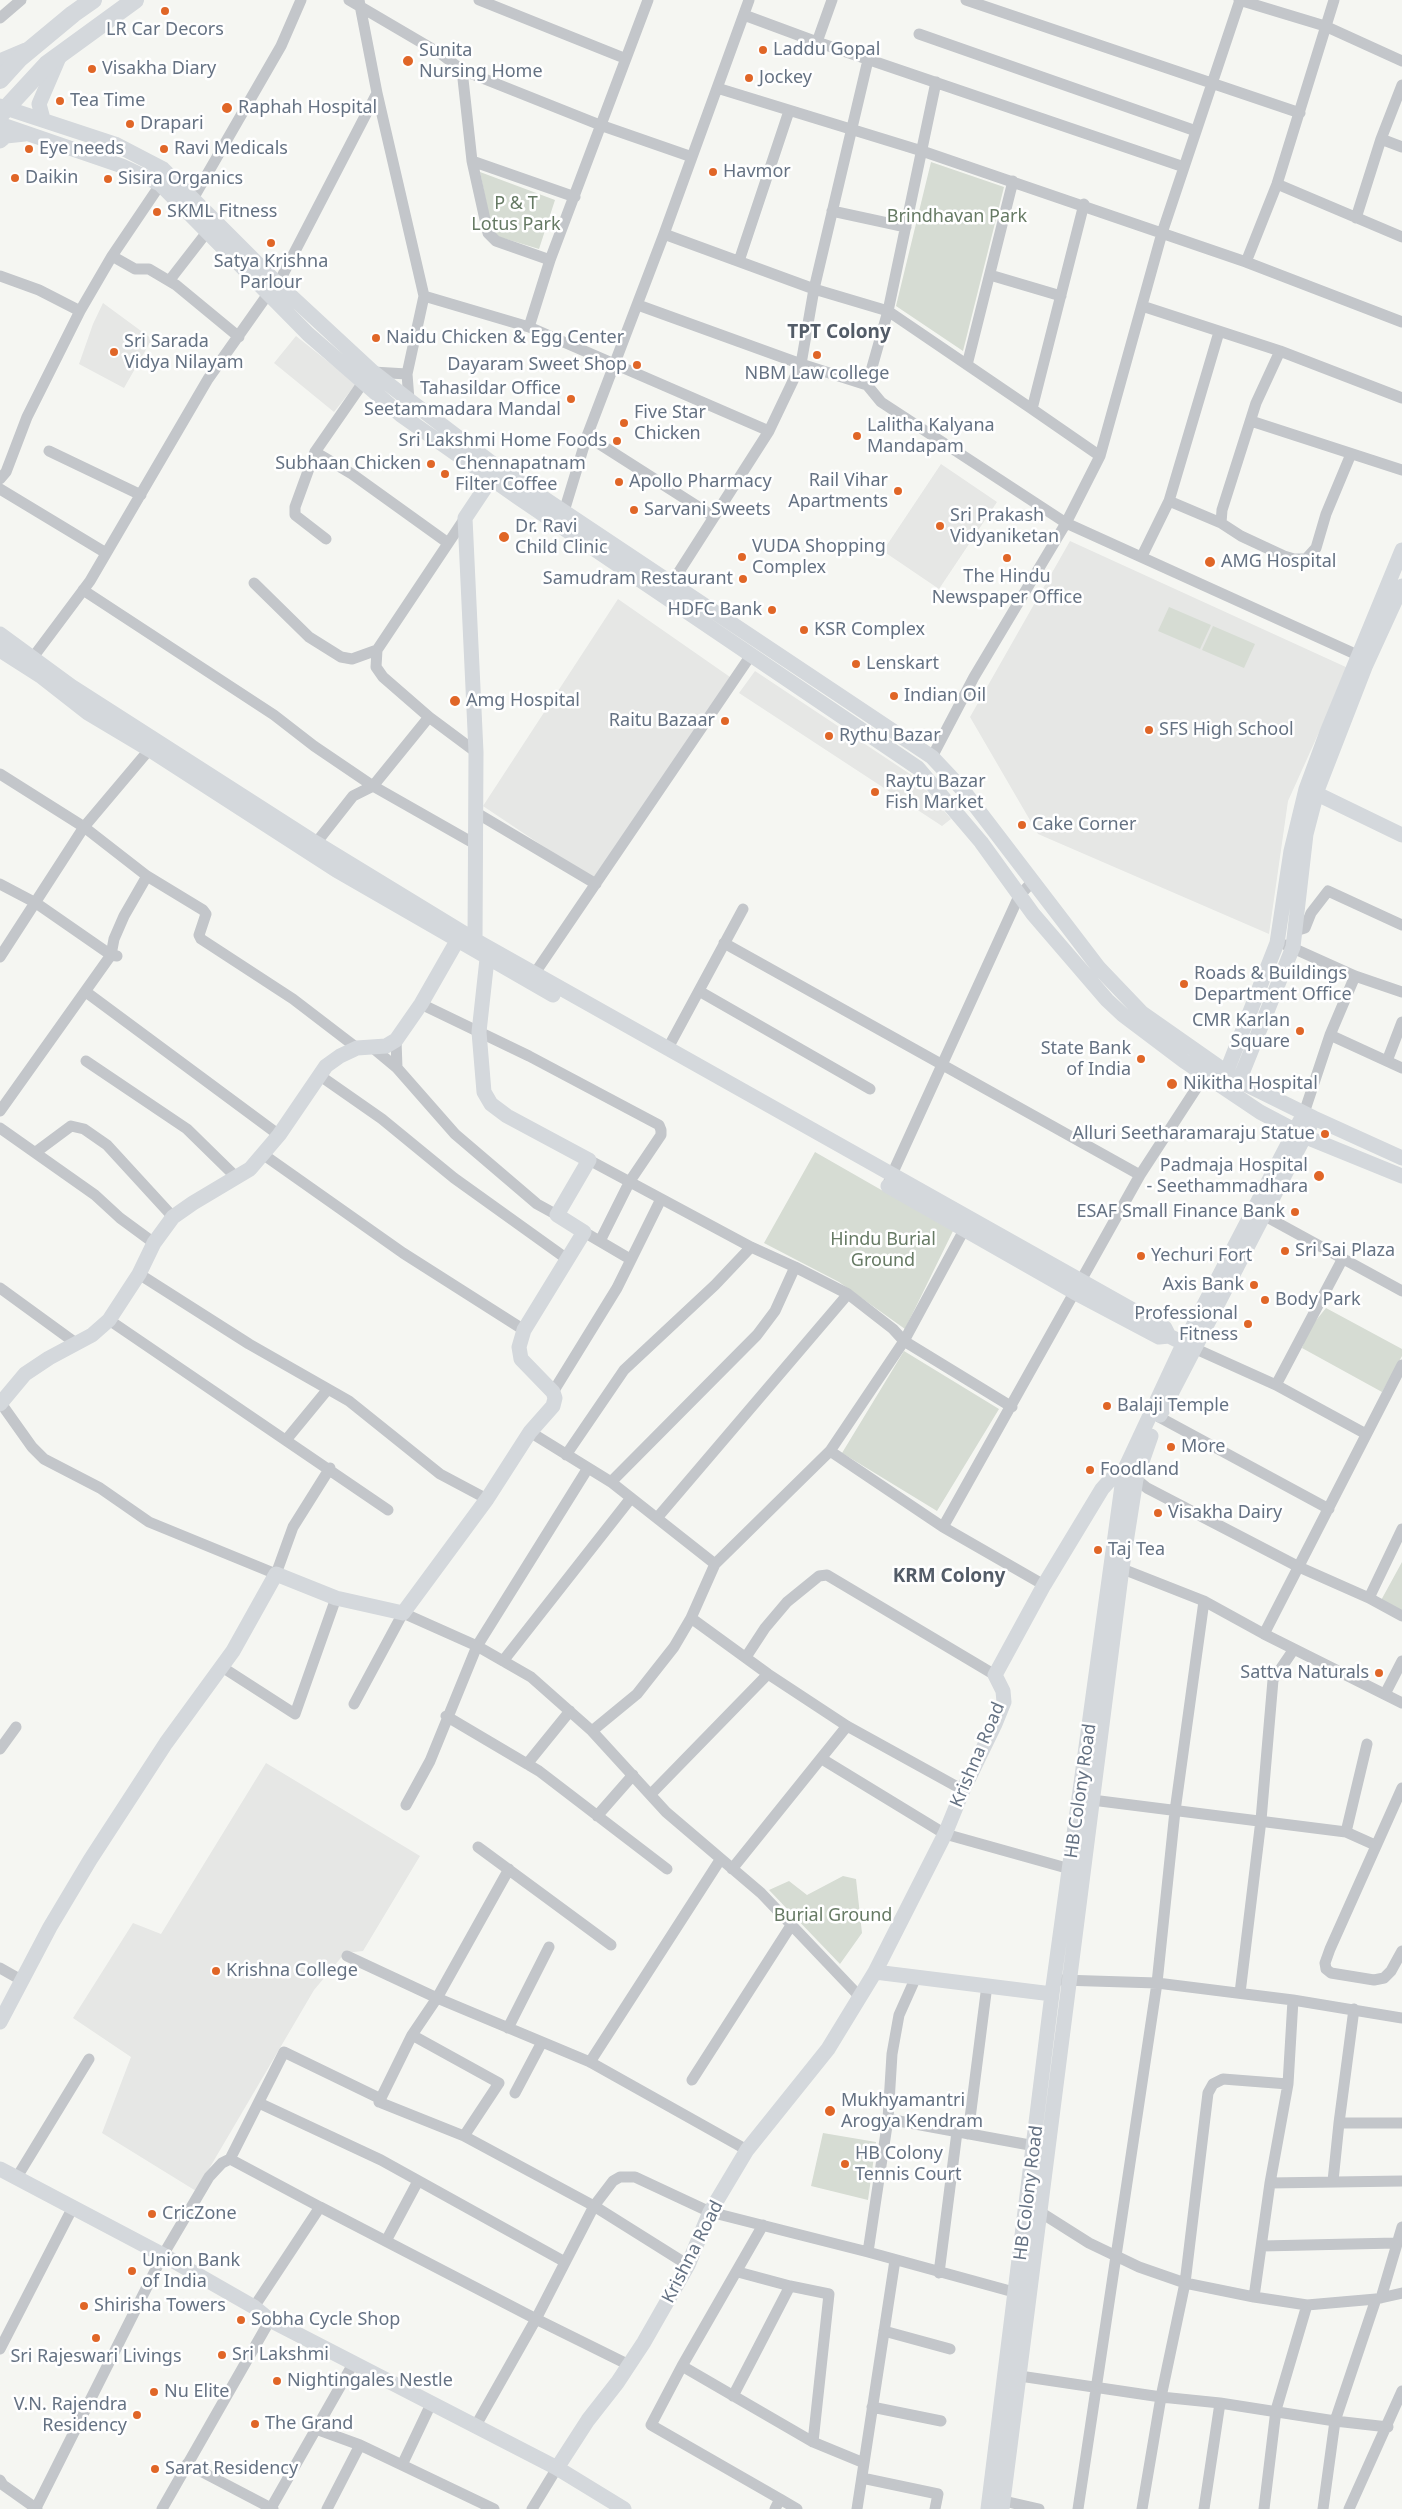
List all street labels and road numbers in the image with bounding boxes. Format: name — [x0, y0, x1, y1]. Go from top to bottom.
street label: Krishna Road — [946, 1699, 1010, 1811]
street label: HB Colony Road — [1061, 1722, 1101, 1860]
street label: HB Colony Road — [1010, 2124, 1048, 2262]
street label: Krishna Road — [658, 2197, 728, 2307]

